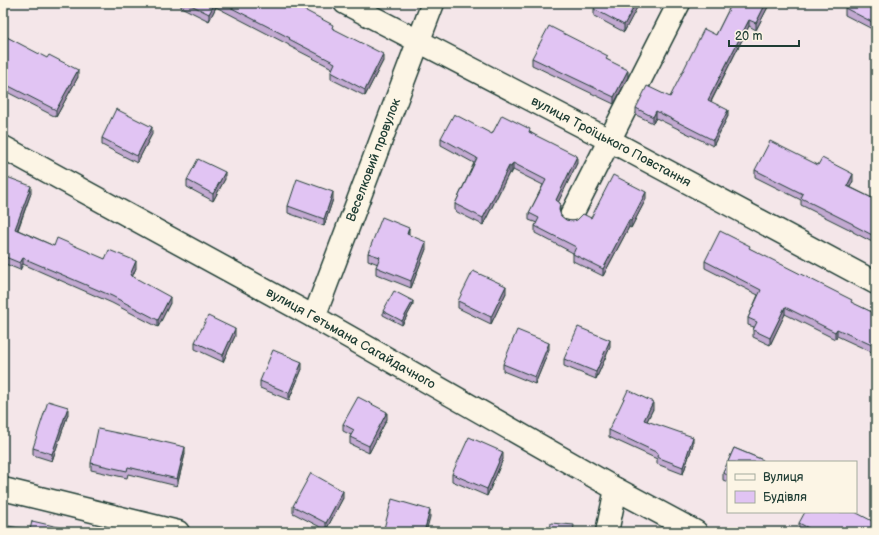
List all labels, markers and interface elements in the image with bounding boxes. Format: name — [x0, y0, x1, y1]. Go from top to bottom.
scale bar — [729, 22, 799, 48]
text: 20 m — [735, 29, 762, 44]
street label: вулиця Троїцького Повстання — [528, 93, 694, 190]
street label: Веселковий провулок — [343, 96, 404, 224]
street label: вулиця Гетьмана Сагайдачного — [263, 284, 439, 393]
legend — [727, 461, 857, 513]
text: Вулиця — [763, 470, 804, 485]
text: Будівля — [763, 490, 807, 505]

